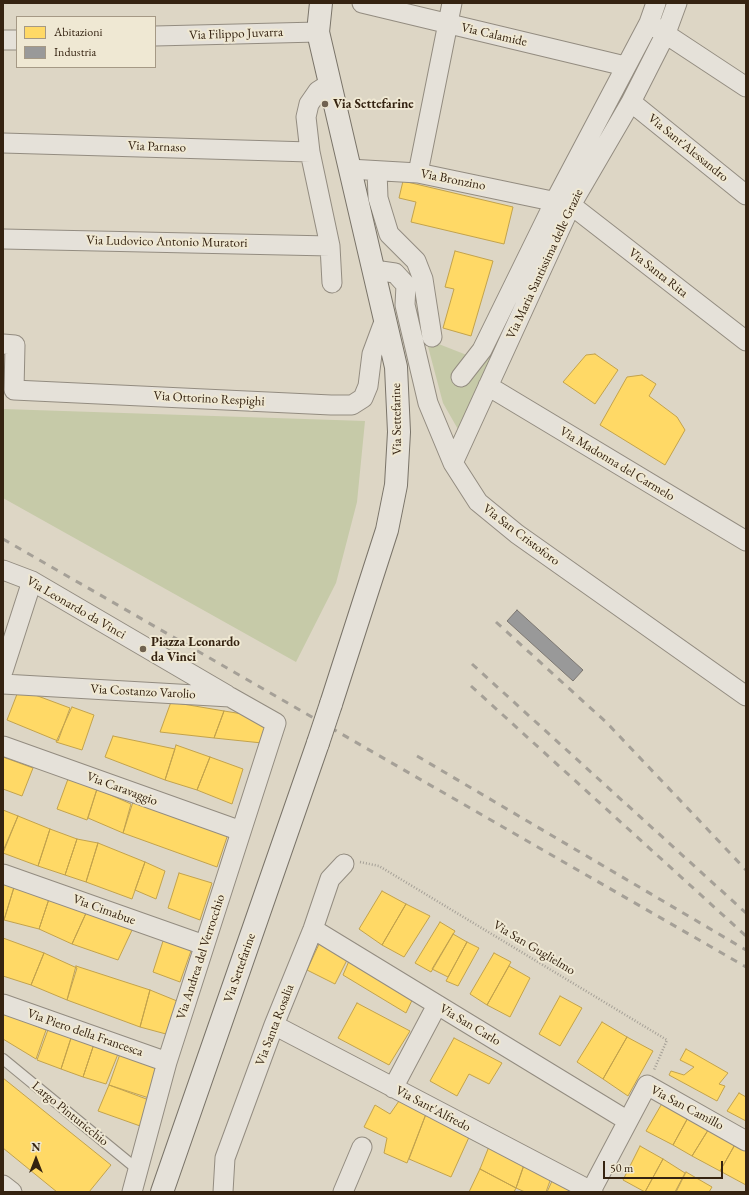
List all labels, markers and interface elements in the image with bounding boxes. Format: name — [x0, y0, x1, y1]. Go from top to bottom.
legend — [16, 16, 156, 68]
street label: Via Calamide — [460, 20, 528, 50]
text: Abitazioni — [54, 24, 102, 40]
street label: Via Filippo Juvarra — [189, 25, 283, 43]
text: Industria — [54, 44, 96, 60]
place label: Via Settefarine — [333, 96, 414, 112]
marker: Via Settefarine — [320, 99, 330, 109]
street label: Via Sant'Alessandro — [645, 111, 731, 185]
street label: Via Parnaso — [128, 138, 186, 156]
street label: Via Bronzino — [419, 166, 487, 194]
street label: Via Maria Santissima delle Grazie — [503, 187, 587, 341]
street label: Via Ludovico Antonio Muratori — [86, 233, 248, 251]
street label: Via Santa Rita — [625, 245, 691, 301]
street label: Via Settefarine — [389, 383, 405, 455]
street label: Via Ottorino Respighi — [153, 388, 265, 410]
street label: Via Madonna del Carmelo — [557, 423, 677, 505]
street label: Via San Cristoforo — [479, 501, 563, 569]
street label: Via Leonardo da Vinci — [24, 573, 128, 643]
place label: Piazza Leonardo da Vinci — [151, 634, 240, 665]
marker: Piazza Leonardo da Vinci — [138, 644, 148, 654]
street label: Via Costanzo Varolio — [90, 681, 196, 703]
street label: Via Caravaggio — [84, 769, 160, 809]
street label: Via Cimabue — [70, 891, 138, 929]
street label: Via Andrea del Verrocchio — [173, 892, 229, 1022]
street label: Via San Guglielmo — [490, 917, 578, 979]
street label: Via Settefarine — [221, 931, 259, 1005]
street label: Via Santa Rosalia — [252, 982, 298, 1068]
street label: Via San Carlo — [437, 1001, 503, 1049]
street label: Via Piero della Francesca — [25, 1006, 145, 1060]
street label: Largo Pinturicchio — [29, 1078, 111, 1150]
street label: Via San Camillo — [648, 1082, 726, 1134]
street label: Via Sant'Alfredo — [393, 1083, 473, 1135]
north arrow — [16, 1139, 56, 1179]
text: N — [32, 1140, 40, 1154]
scale bar — [605, 1153, 725, 1179]
text: 50 m — [610, 1160, 633, 1176]

